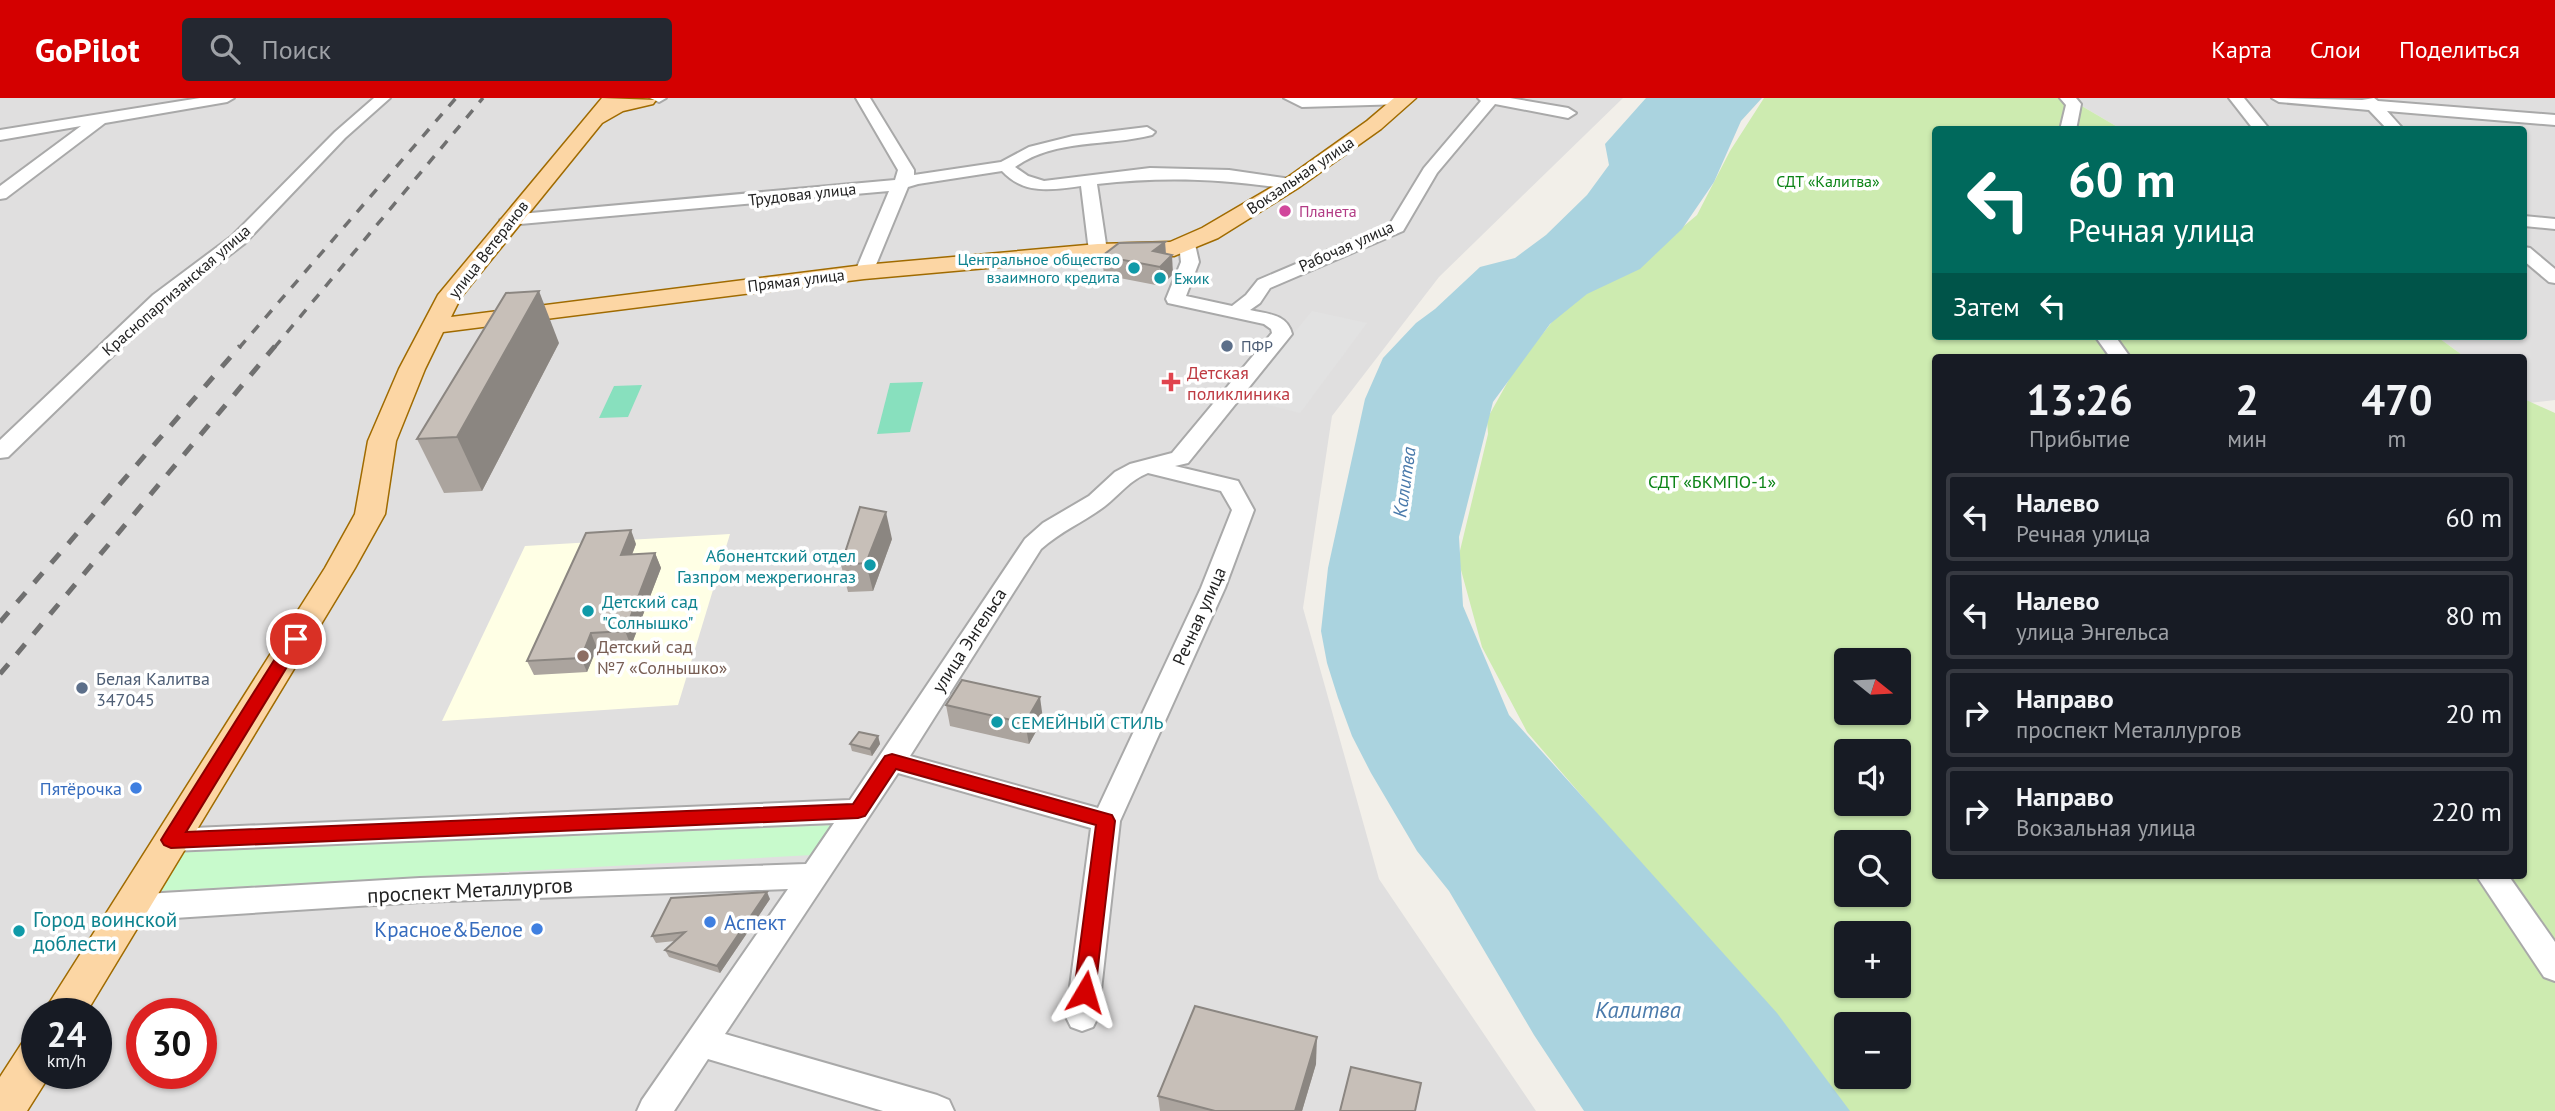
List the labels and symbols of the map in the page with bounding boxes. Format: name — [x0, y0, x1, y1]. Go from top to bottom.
street label: Вокзальная улица — [1243, 132, 1357, 218]
park label: СДТ «Калитва» — [1776, 171, 1880, 191]
street label: Трудовая улица — [747, 178, 857, 210]
street label: улица Ветеранов — [444, 196, 532, 302]
place label: Планета — [1299, 201, 1357, 221]
marker: Планета — [1277, 203, 1293, 219]
street label: Рабочая улица — [1295, 216, 1397, 276]
street label: Краснопартизанская улица — [98, 220, 254, 360]
place label: Центральное общество взаимного кредита — [958, 249, 1120, 287]
marker: Центральное общество взаимного кредита — [1126, 260, 1142, 276]
street label: Прямая улица — [746, 264, 846, 296]
place label: Ежик — [1174, 268, 1210, 288]
marker: Ежик — [1152, 270, 1168, 286]
place label: ПФР — [1241, 336, 1273, 356]
marker: ПФР — [1219, 338, 1235, 354]
place label: Детская поликлиника — [1187, 361, 1290, 405]
marker: Детская поликлиника — [1161, 372, 1181, 392]
water label: Калитва — [1387, 444, 1421, 519]
park label: СДТ «БКМПО-1» — [1648, 470, 1776, 493]
place label: Абонентский отдел Газпром межрегионгаз — [677, 544, 856, 588]
marker: Абонентский отдел Газпром межрегионгаз — [862, 557, 878, 573]
street label: Речная улица — [1167, 563, 1231, 669]
street label: улица Энгельса — [927, 583, 1011, 697]
place label: Детский сад "Солнышко" — [602, 590, 698, 634]
marker: Детский сад "Солнышко" — [580, 603, 596, 619]
pin — [266, 609, 326, 669]
place label: Детский сад №7 «Солнышко» — [597, 635, 727, 679]
marker: Детский сад №7 «Солнышко» — [575, 648, 591, 664]
north arrow — [1834, 648, 1911, 724]
place label: Белая Калитва 347045 — [96, 667, 210, 711]
marker: Белая Калитва 347045 — [74, 680, 90, 696]
place label: СЕМЕЙНЫЙ СТИЛЬ — [1011, 711, 1164, 734]
marker: СЕМЕЙНЫЙ СТИЛЬ — [989, 714, 1005, 730]
place label: Пятёрочка — [40, 777, 122, 800]
marker: Пятёрочка — [128, 780, 144, 796]
street label: проспект Металлургов — [366, 871, 574, 909]
place label: Город воинской доблести — [33, 906, 177, 957]
place label: Аспект — [724, 909, 786, 936]
marker: Аспект — [702, 914, 718, 930]
place label: Красное&Белое — [374, 916, 523, 943]
marker: Красное&Белое — [529, 921, 545, 937]
marker: Город воинской доблести — [11, 923, 27, 939]
position arrow — [1048, 955, 1122, 1029]
water label: Калитва — [1595, 995, 1681, 1024]
speed limit sign: 30 — [126, 998, 217, 1089]

